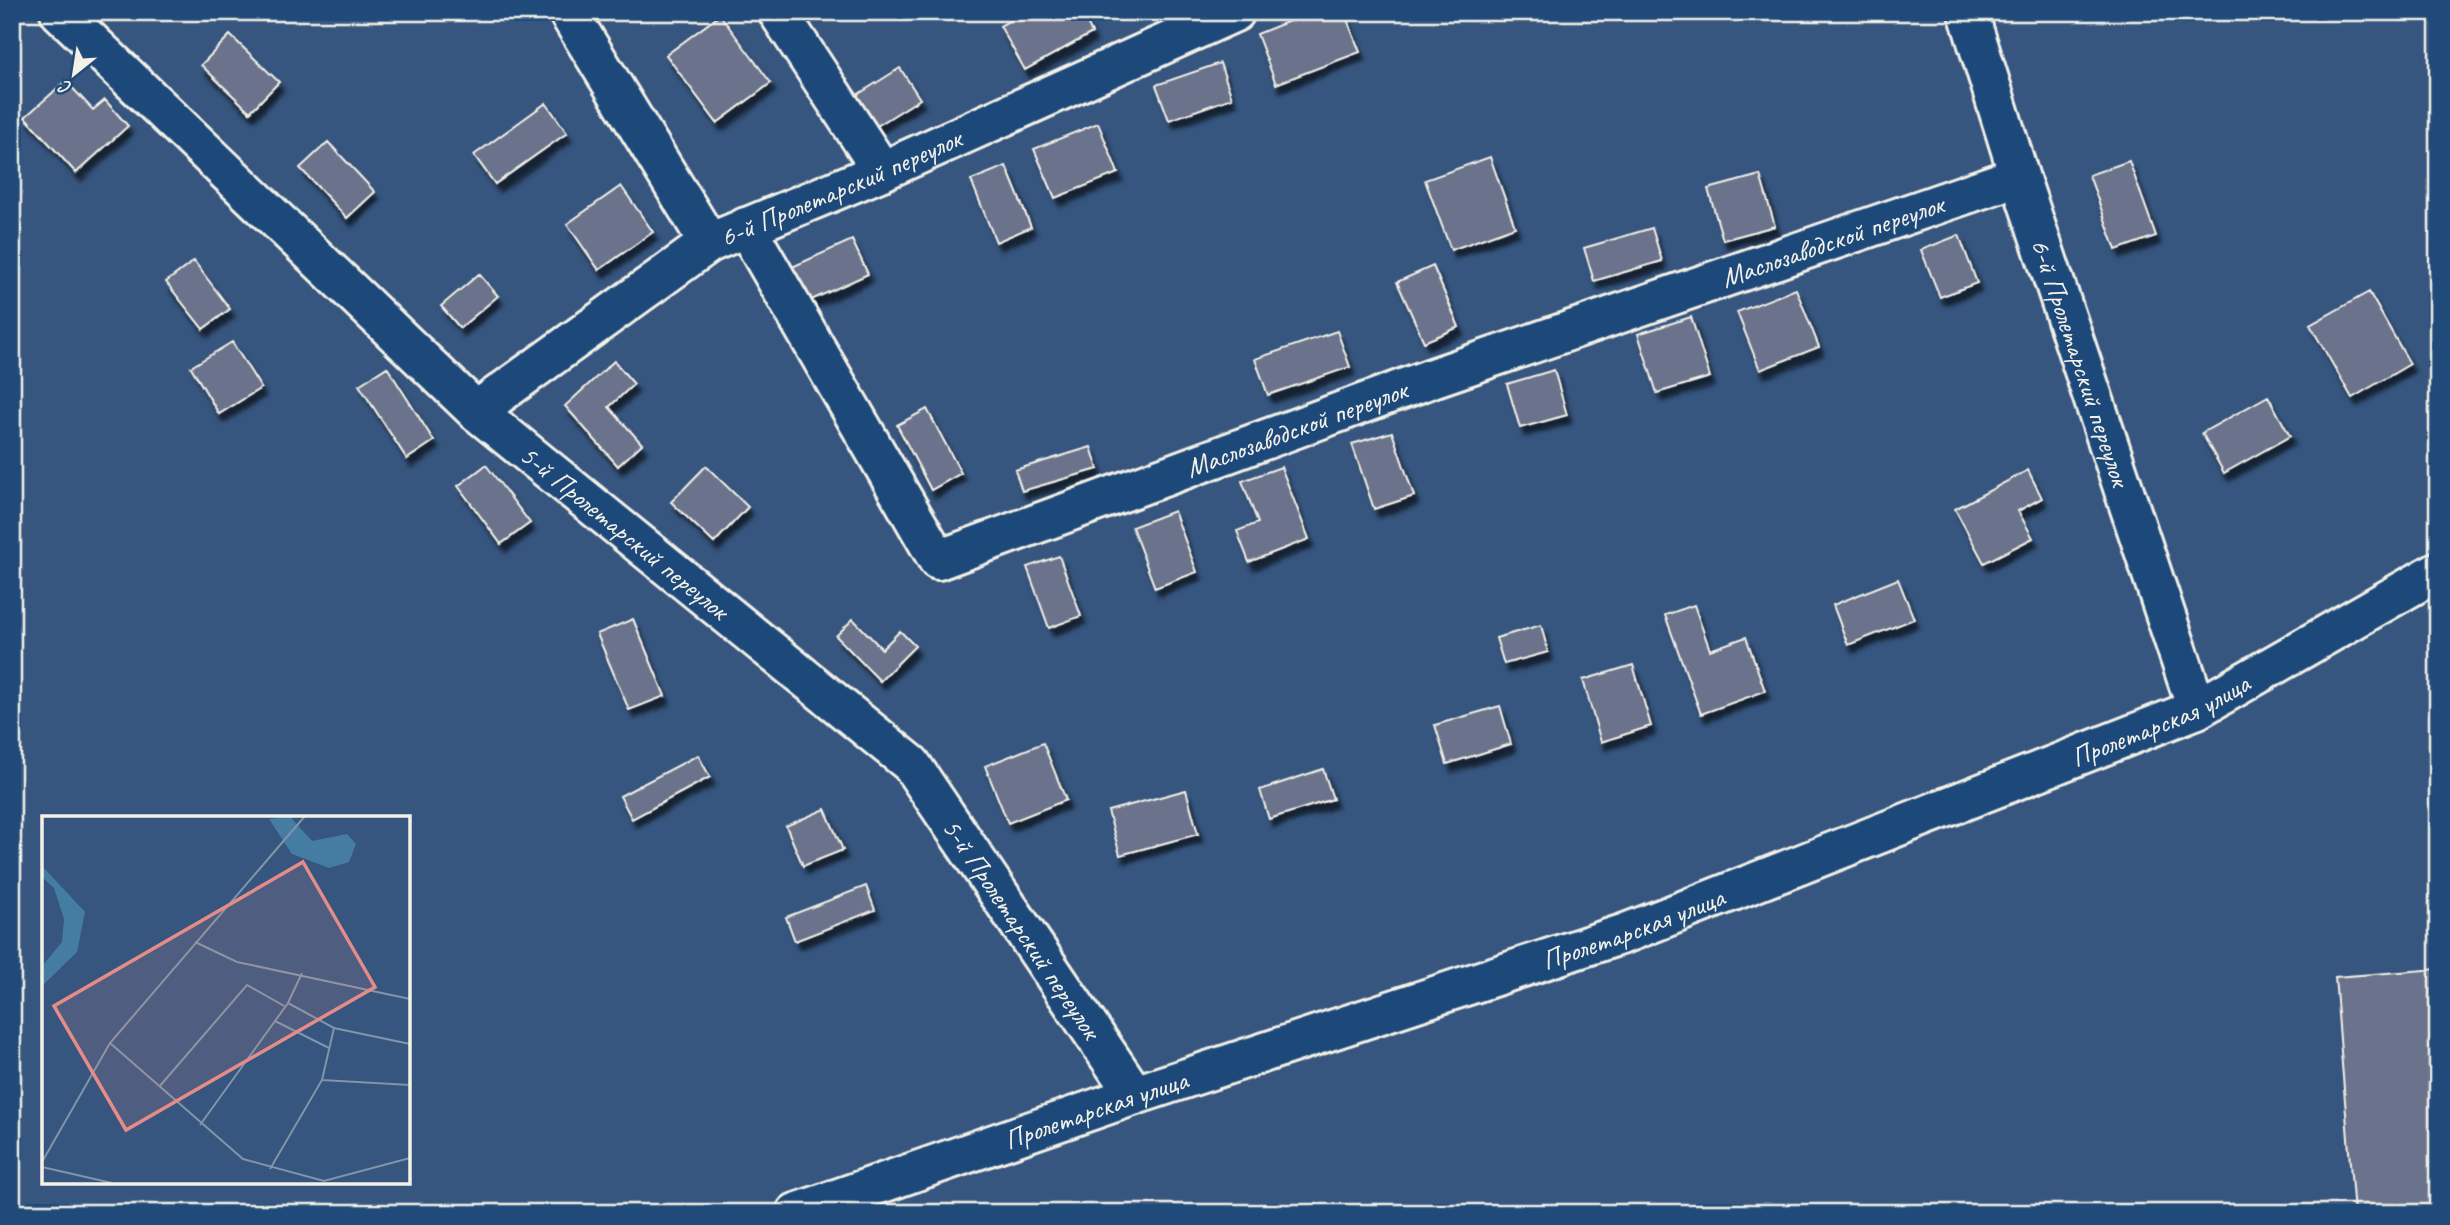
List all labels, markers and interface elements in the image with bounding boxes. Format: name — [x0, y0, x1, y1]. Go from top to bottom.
north arrow — [38, 38, 108, 108]
text: С — [54, 74, 76, 101]
street label: 6-й Пролетарский переулок — [715, 120, 969, 255]
street label: Маслозаводской переулок — [1716, 185, 1951, 295]
street label: 6-й Пролетарский переулок — [2023, 234, 2139, 493]
street label: Маслозаводской переулок — [1181, 371, 1414, 485]
street label: 5-й Пролетарский переулок — [513, 437, 738, 629]
street label: Пролетарская улица — [2066, 665, 2257, 775]
street label: 5-й Пролетарский переулок — [935, 812, 1110, 1048]
inset map — [42, 816, 410, 1183]
street label: Пролетарская улица — [1537, 879, 1731, 978]
street label: Пролетарская улица — [999, 1061, 1193, 1157]

